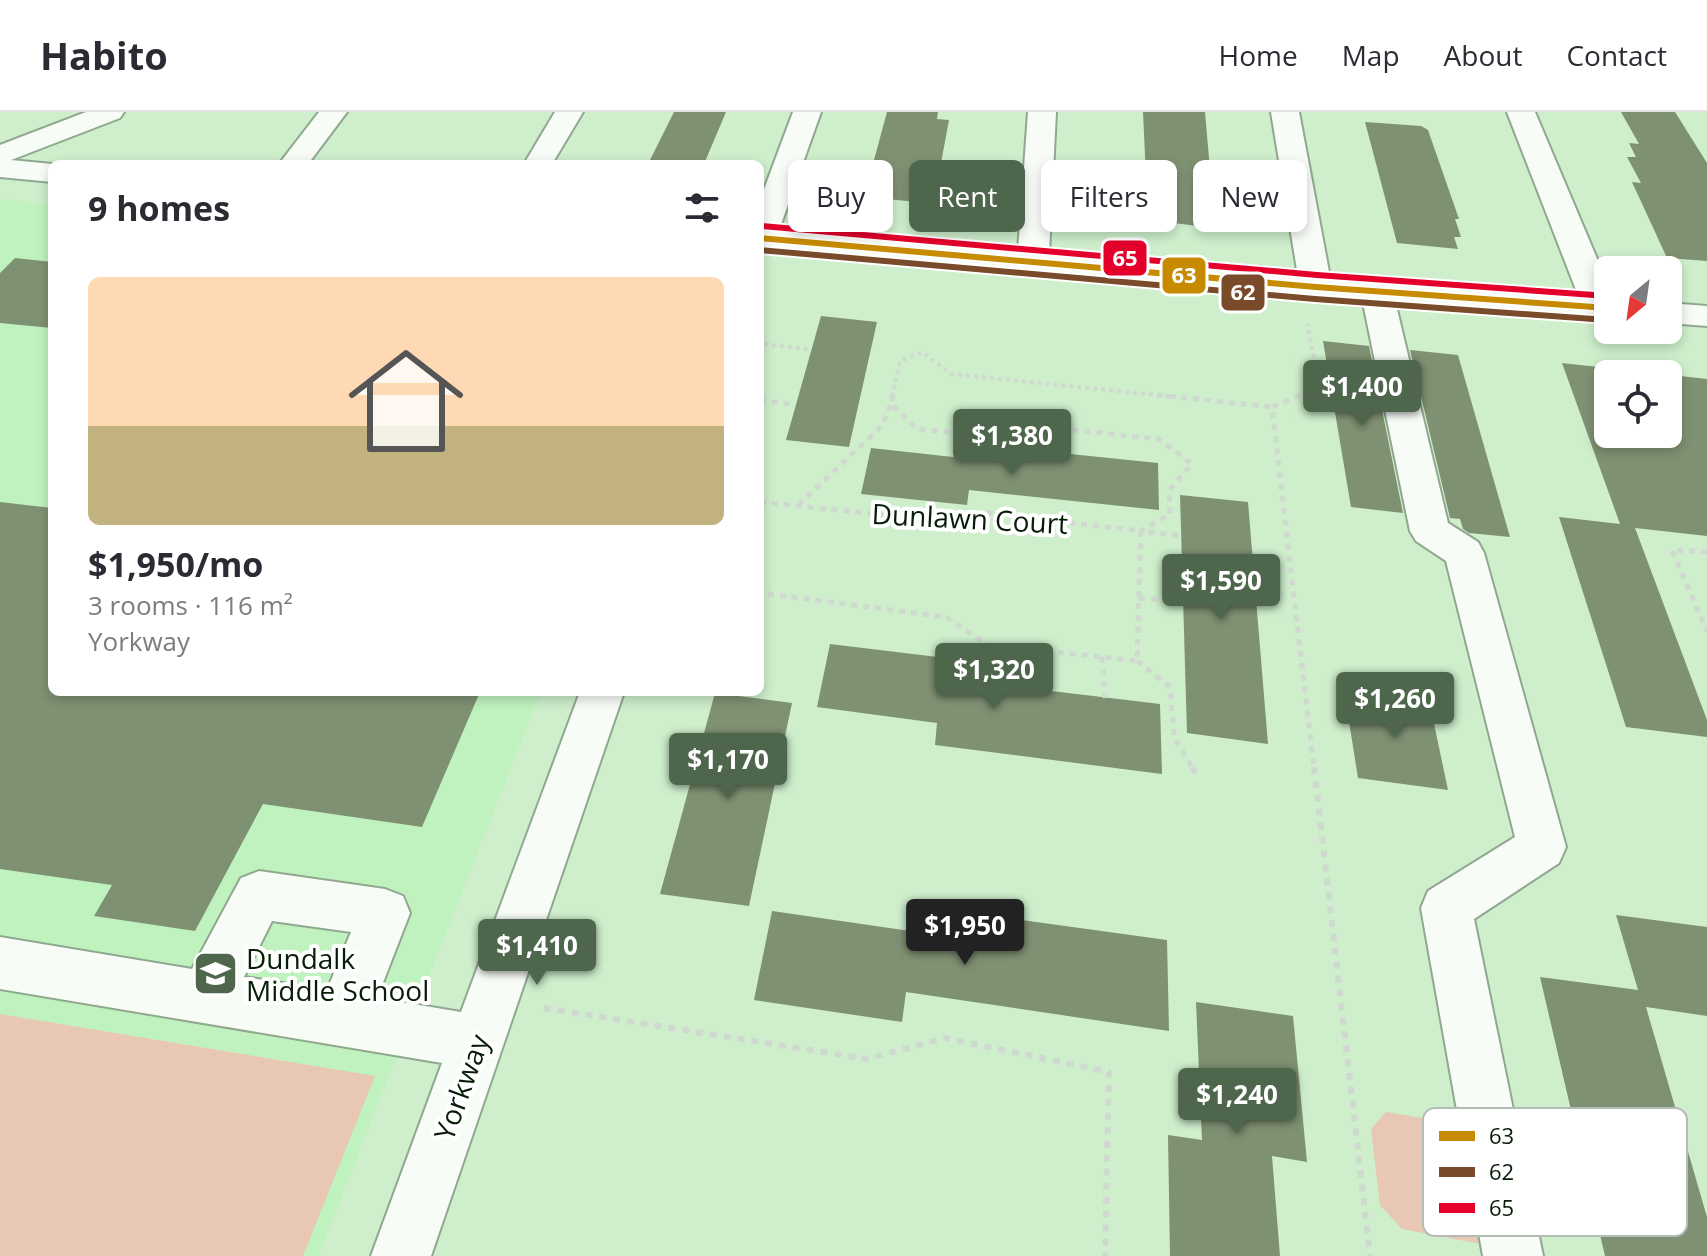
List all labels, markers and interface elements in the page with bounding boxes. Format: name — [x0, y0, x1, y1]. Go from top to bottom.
text: Habito — [40, 29, 168, 81]
text: Home — [1219, 36, 1298, 74]
text: Map — [1342, 36, 1400, 74]
text: About — [1444, 36, 1522, 74]
text: Contact — [1566, 36, 1667, 74]
chip: Buy — [788, 160, 893, 232]
chip: Rent — [909, 160, 1025, 232]
chip: Filters — [1041, 160, 1177, 232]
chip: New — [1193, 160, 1307, 232]
text: 9 homes — [88, 185, 230, 231]
icon: filters — [680, 186, 724, 230]
line badge: 65 — [1102, 239, 1148, 277]
text: 65 — [1112, 242, 1138, 272]
line badge: 63 — [1161, 256, 1207, 295]
north arrow — [1594, 256, 1682, 344]
map controls — [1594, 256, 1682, 448]
text: 63 — [1171, 259, 1197, 289]
line badge: 62 — [1220, 273, 1266, 312]
text: 62 — [1230, 276, 1256, 306]
icon: home — [334, 329, 478, 473]
pin: $1,400 — [1297, 360, 1427, 428]
button: locate — [1594, 360, 1682, 448]
text: $1,400 — [1321, 368, 1403, 404]
pin: $1,380 — [947, 409, 1077, 477]
text: $1,380 — [971, 417, 1053, 453]
street label: Dunlawn Court — [871, 494, 1069, 542]
text: $1,950/mo — [88, 541, 263, 587]
pin: $1,590 — [1156, 554, 1286, 622]
text: $1,590 — [1180, 562, 1262, 598]
text: 3 rooms · 116 m² — [88, 587, 293, 623]
text: Yorkway — [88, 623, 190, 659]
pin: $1,320 — [929, 643, 1059, 711]
text: $1,320 — [953, 651, 1035, 687]
pin: $1,260 — [1330, 672, 1460, 740]
text: $1,260 — [1354, 680, 1436, 716]
pin: $1,170 — [663, 733, 793, 801]
text: $1,170 — [687, 741, 769, 777]
pin: $1,950 — [900, 899, 1030, 967]
text: $1,950 — [924, 907, 1006, 943]
pin: $1,410 — [472, 919, 602, 987]
text: $1,410 — [496, 927, 578, 963]
place label: Dundalk Middle School — [246, 939, 429, 1009]
school or university icon: Dundalk Middle School — [191, 950, 239, 998]
street label: Yorkway — [424, 1028, 498, 1145]
pin: $1,240 — [1172, 1068, 1302, 1136]
text: $1,240 — [1196, 1076, 1278, 1112]
legend — [1423, 1108, 1687, 1236]
text: 63 — [1489, 1120, 1514, 1150]
text: 62 — [1489, 1156, 1514, 1186]
text: 65 — [1489, 1192, 1514, 1222]

